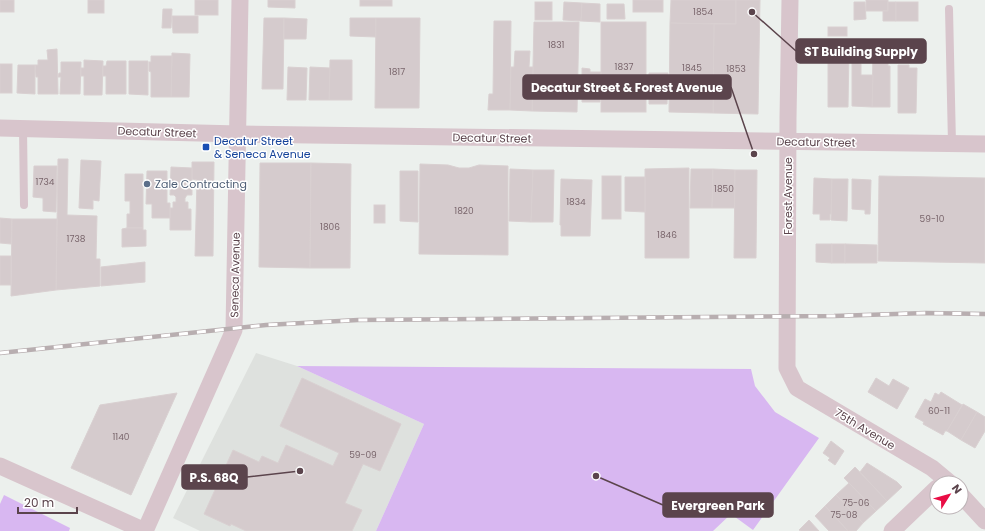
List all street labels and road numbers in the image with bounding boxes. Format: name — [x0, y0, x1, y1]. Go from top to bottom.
street label: Decatur Street — [117, 123, 197, 141]
street label: Decatur Street — [452, 129, 532, 147]
street label: Decatur Street — [776, 133, 856, 151]
street label: Forest Avenue — [780, 157, 796, 235]
street label: Seneca Avenue — [226, 232, 244, 318]
street label: 75th Avenue — [832, 405, 899, 454]

